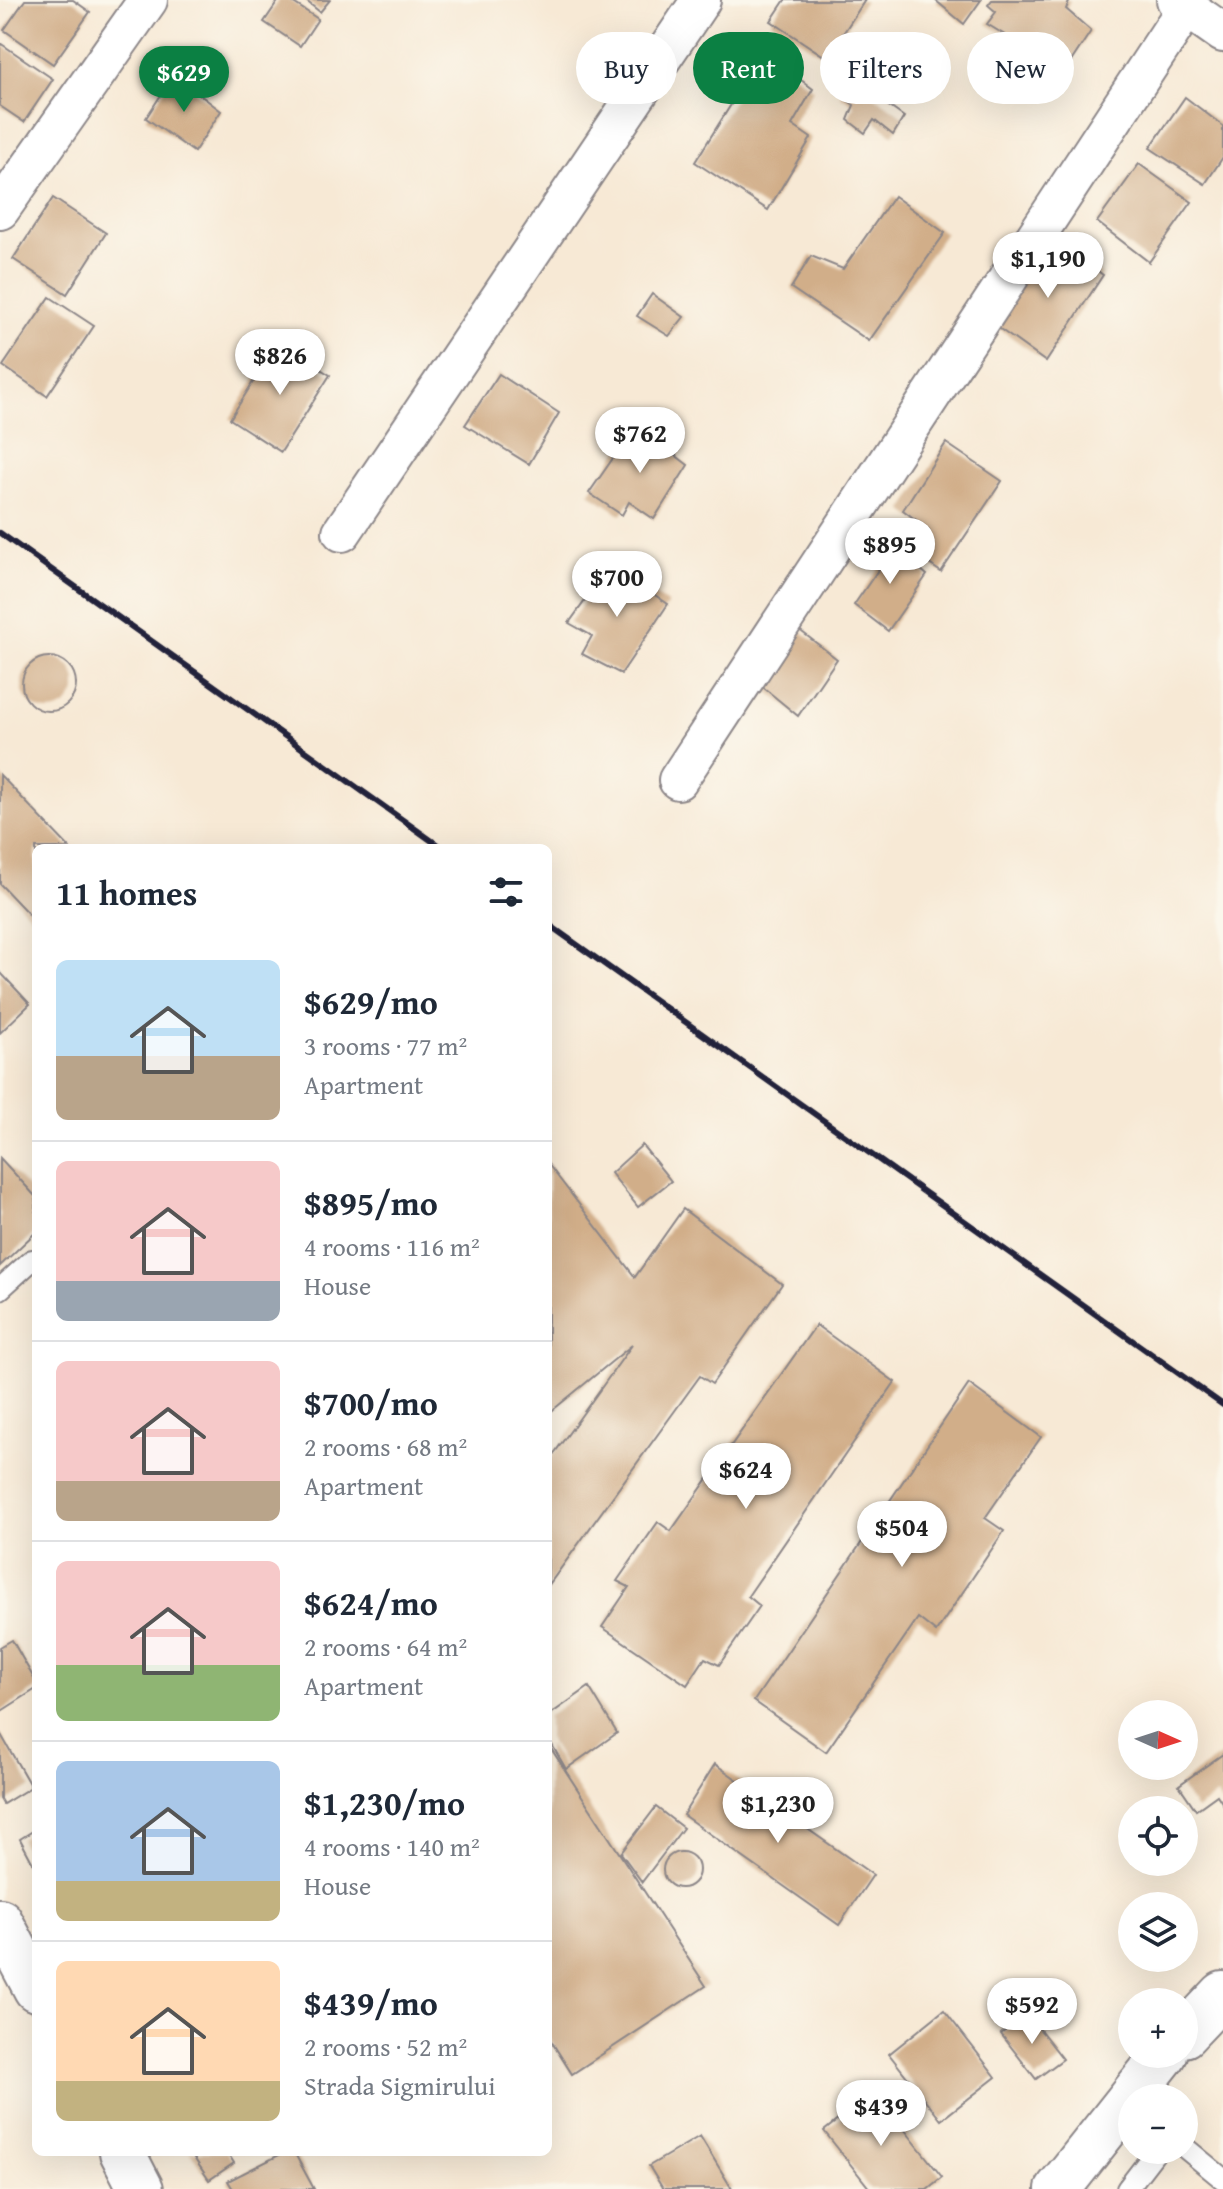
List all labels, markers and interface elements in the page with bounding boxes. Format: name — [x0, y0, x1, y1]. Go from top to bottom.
chip: Buy — [576, 32, 677, 104]
chip: Rent — [693, 32, 804, 104]
chip: Filters — [820, 32, 951, 104]
chip: New — [967, 32, 1074, 104]
pin: $629 — [137, 46, 231, 114]
text: $629 — [157, 52, 211, 91]
pin: $1,190 — [983, 232, 1113, 300]
text: $1,190 — [1011, 238, 1085, 277]
pin: $826 — [233, 329, 327, 397]
text: $826 — [253, 335, 307, 374]
pin: $762 — [593, 407, 687, 475]
text: $762 — [613, 413, 667, 452]
pin: $895 — [843, 518, 937, 586]
text: $895 — [863, 524, 917, 563]
pin: $700 — [570, 551, 664, 619]
text: $700 — [590, 557, 644, 596]
text: 11 homes — [56, 868, 197, 917]
icon: filters — [484, 870, 528, 914]
text: $629/mo — [304, 977, 438, 1026]
icon: home — [120, 992, 216, 1088]
text: 3 rooms · 77 m² — [304, 1026, 467, 1065]
text: Apartment — [304, 1065, 423, 1104]
text: $895/mo — [304, 1178, 438, 1227]
icon: home — [120, 1193, 216, 1289]
text: 4 rooms · 116 m² — [304, 1227, 480, 1266]
text: House — [304, 1266, 371, 1305]
text: $700/mo — [304, 1378, 438, 1427]
icon: home — [120, 1393, 216, 1489]
text: 2 rooms · 68 m² — [304, 1427, 467, 1466]
pin: $624 — [699, 1443, 793, 1511]
text: $624 — [719, 1449, 773, 1488]
text: Apartment — [304, 1466, 423, 1505]
pin: $504 — [855, 1501, 949, 1569]
text: $504 — [875, 1507, 929, 1546]
text: $624/mo — [304, 1578, 438, 1627]
icon: home — [120, 1593, 216, 1689]
text: 2 rooms · 64 m² — [304, 1627, 467, 1666]
text: Apartment — [304, 1666, 423, 1705]
north arrow — [1118, 1700, 1198, 1780]
map controls — [1118, 1700, 1198, 2164]
pin: $1,230 — [713, 1777, 843, 1845]
text: $1,230/mo — [304, 1778, 465, 1827]
text: $1,230 — [741, 1783, 815, 1822]
icon: home — [120, 1793, 216, 1889]
button: locate — [1118, 1796, 1198, 1876]
text: 4 rooms · 140 m² — [304, 1827, 480, 1866]
text: House — [304, 1866, 371, 1905]
button: layers — [1118, 1892, 1198, 1972]
text: $439/mo — [304, 1978, 438, 2027]
pin: $592 — [985, 1978, 1079, 2046]
text: $592 — [1005, 1984, 1059, 2023]
button: + — [1118, 1988, 1198, 2068]
icon: home — [120, 1993, 216, 2089]
text: 2 rooms · 52 m² — [304, 2027, 467, 2066]
text: Strada Sigmirului — [304, 2066, 495, 2105]
pin: $439 — [834, 2080, 928, 2148]
button: − — [1118, 2084, 1198, 2164]
text: $439 — [854, 2086, 908, 2125]

